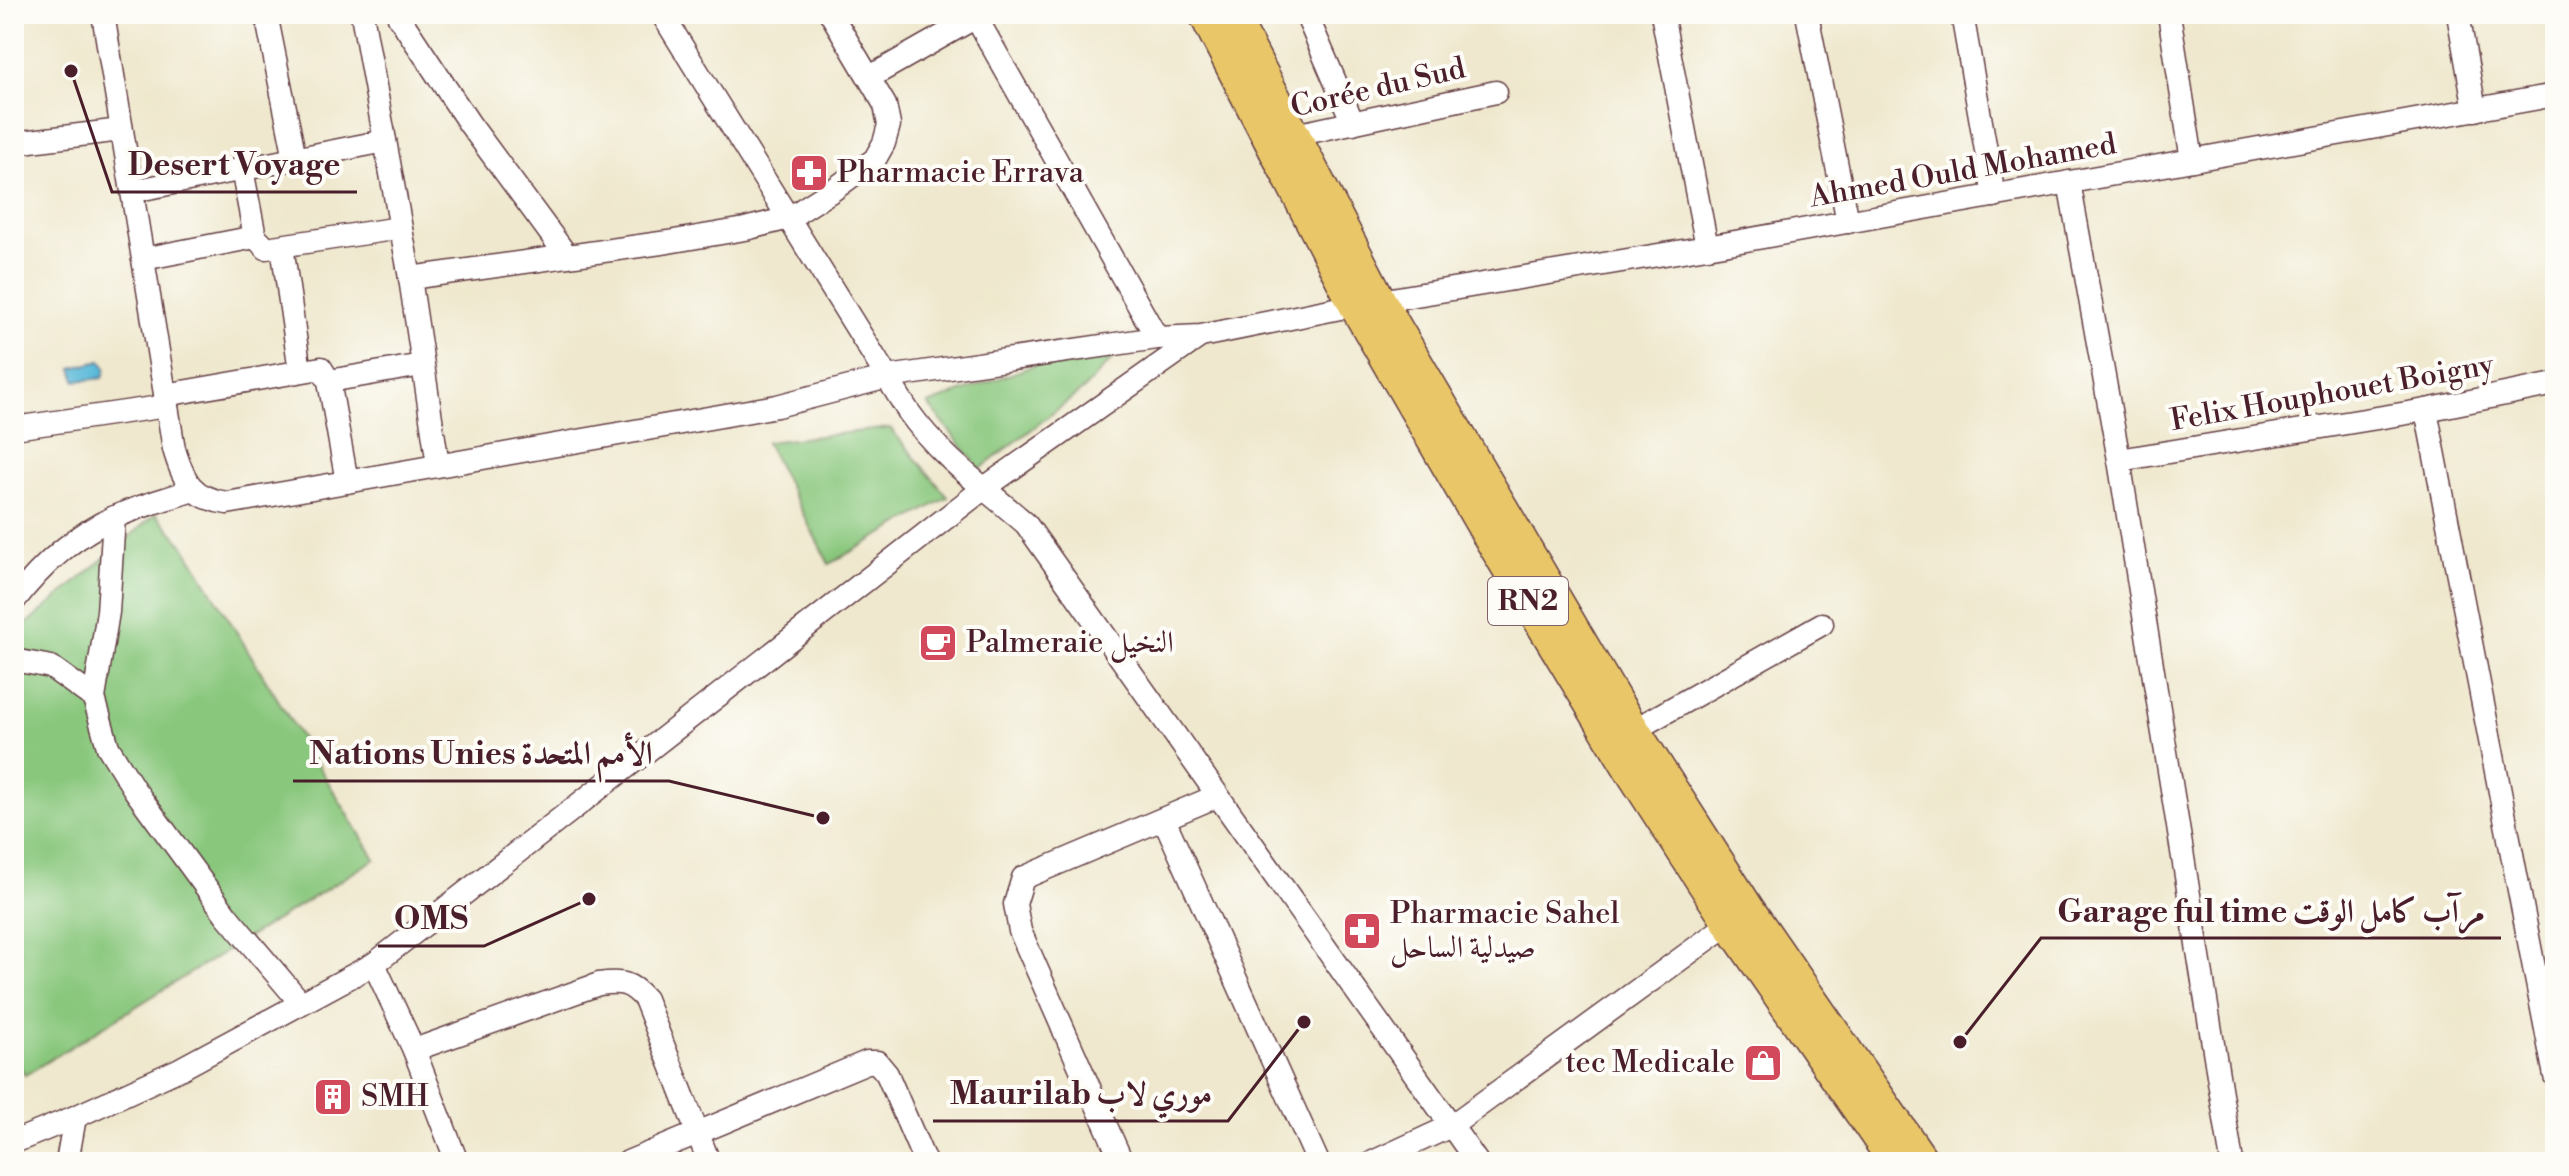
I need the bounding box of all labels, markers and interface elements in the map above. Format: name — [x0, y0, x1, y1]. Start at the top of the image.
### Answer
street label: Corée du Sud — [1287, 49, 1469, 127]
street label: Ahmed Ould Mohamed — [1806, 125, 2119, 217]
callout: Desert Voyage — [112, 136, 357, 192]
text: Desert Voyage — [128, 145, 340, 185]
pharmacy icon: Pharmacie Errava — [788, 152, 830, 194]
place label: Pharmacie Errava — [837, 154, 1085, 192]
street label: Felix Houphouet Boigny — [2167, 346, 2497, 440]
road number: RN2 — [1488, 577, 1568, 625]
cafe icon: Palmeraie النخيل — [917, 622, 959, 664]
place label: Palmeraie النخيل — [966, 624, 1174, 663]
callout: Nations Unies الأمم المتحدة — [293, 725, 669, 781]
text: Nations Unies الأمم المتحدة — [309, 732, 653, 783]
callout: Garage ful time مرآب كامل الوقت — [2041, 882, 2501, 938]
callout: OMS — [378, 890, 484, 946]
text: Garage ful time مرآب كامل الوقت — [2057, 892, 2485, 934]
place label: Pharmacie Sahel صيدلية الساحل — [1390, 895, 1619, 968]
text: OMS — [394, 899, 468, 939]
pharmacy icon: Pharmacie Sahel صيدلية الساحل — [1341, 910, 1383, 952]
shop icon: tec Medicale — [1742, 1042, 1784, 1084]
place label: tec Medicale — [1565, 1044, 1735, 1082]
callout: Maurilab موري لاب — [933, 1065, 1228, 1121]
text: Maurilab موري لاب — [950, 1074, 1212, 1119]
building icon: SMH — [312, 1076, 354, 1118]
place label: SMH — [361, 1078, 429, 1116]

